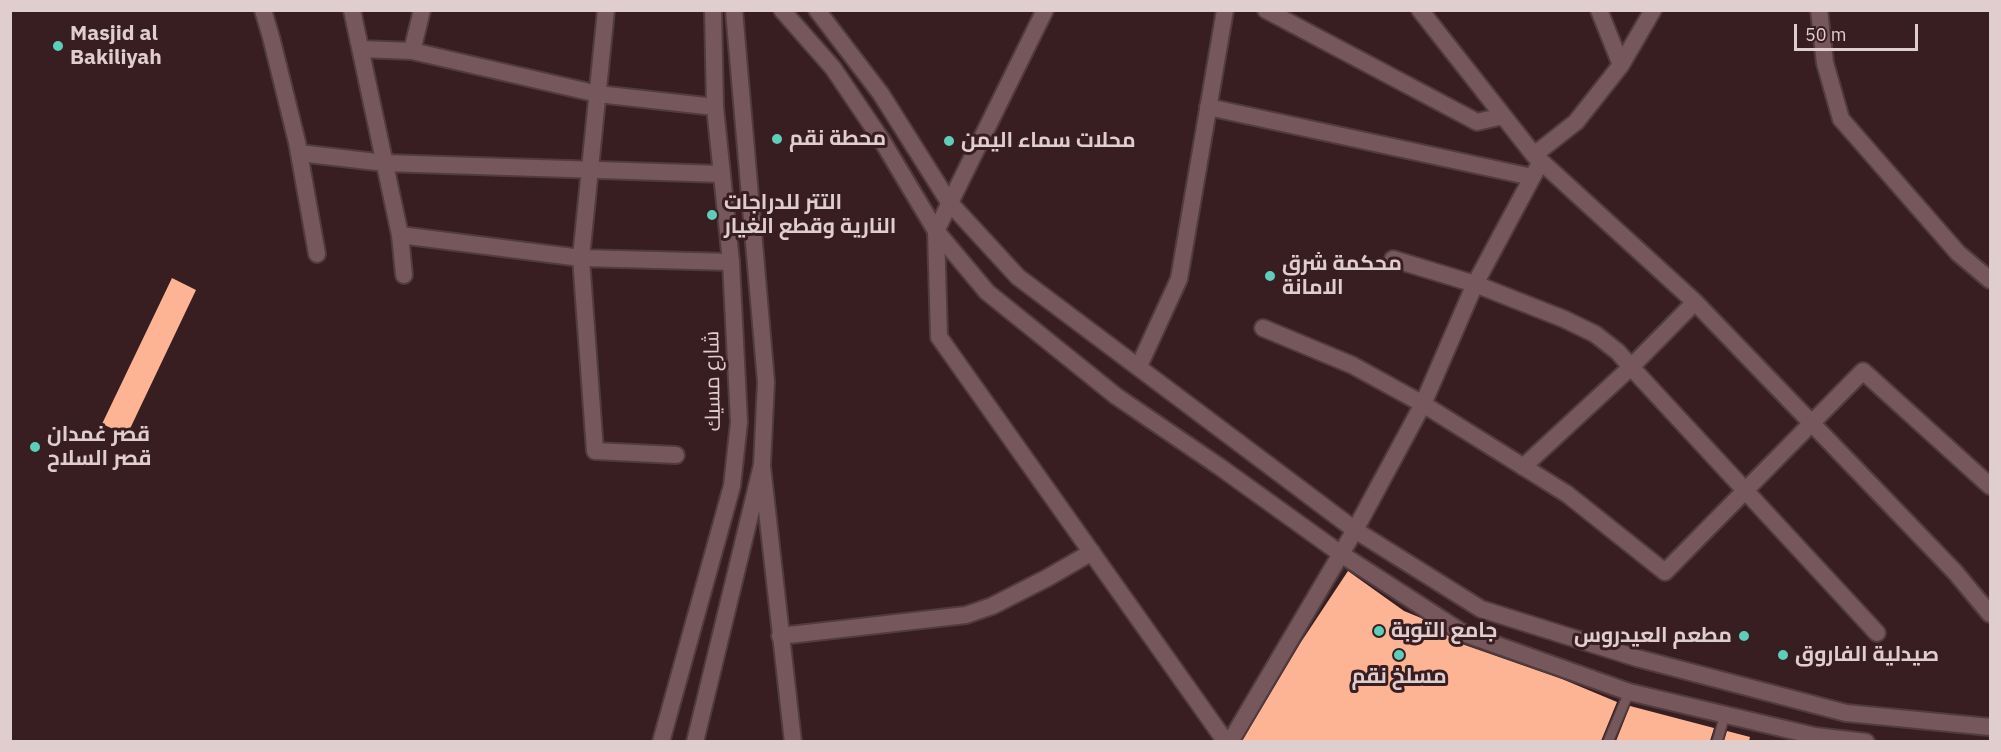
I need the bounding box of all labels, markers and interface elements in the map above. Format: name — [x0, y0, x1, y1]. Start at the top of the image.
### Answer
scale bar — [1797, 12, 1922, 50]
place label: Masjid al Bakiliyah — [70, 21, 162, 71]
text: 50 m — [1805, 23, 1847, 46]
marker: Masjid al Bakiliyah — [51, 39, 65, 53]
place label: محطة نقم — [789, 126, 886, 152]
place label: محلات سماء اليمن — [961, 128, 1136, 154]
marker: محطة نقم — [770, 132, 784, 146]
marker: محلات سماء اليمن — [942, 134, 956, 148]
place label: التتر للدراجات النارية وقطع الغيار — [724, 190, 896, 240]
marker: التتر للدراجات النارية وقطع الغيار — [705, 208, 719, 222]
place label: محكمة شرق الامانة — [1282, 251, 1402, 301]
marker: محكمة شرق الامانة — [1263, 269, 1277, 283]
street label: شارع مسيك — [700, 331, 726, 431]
place label: قصر غمدان قصر السلاح — [47, 422, 151, 472]
marker: قصر غمدان قصر السلاح — [28, 440, 42, 454]
place label: جامع التوبة — [1391, 618, 1497, 644]
place label: مطعم العيدروس — [1574, 623, 1732, 649]
marker: جامع التوبة — [1372, 624, 1386, 638]
marker: مطعم العيدروس — [1737, 629, 1751, 643]
place label: صيدلية الفاروق — [1795, 642, 1939, 668]
marker: مسلخ نقم — [1392, 648, 1406, 662]
marker: صيدلية الفاروق — [1776, 648, 1790, 662]
place label: مسلخ نقم — [1351, 664, 1447, 690]

